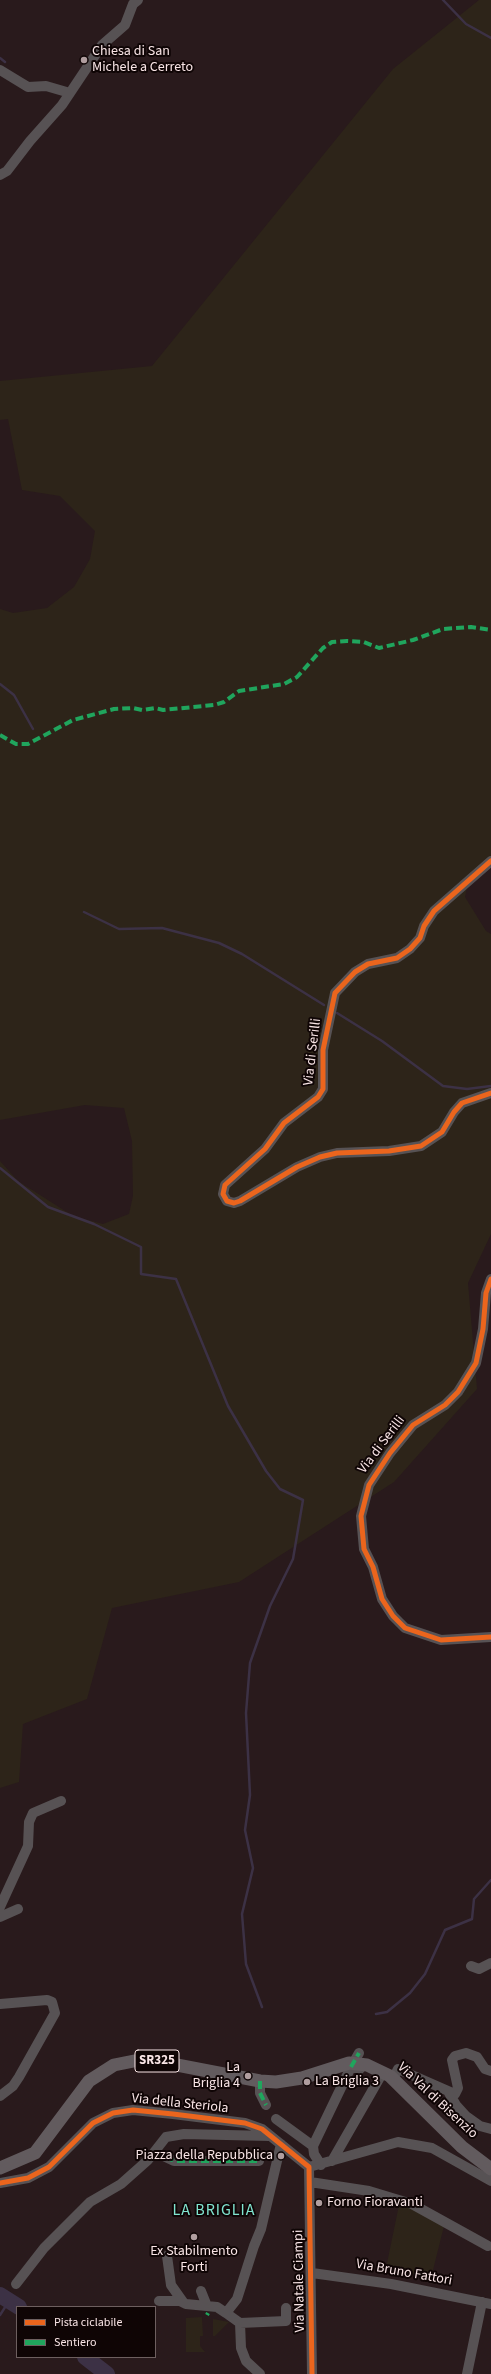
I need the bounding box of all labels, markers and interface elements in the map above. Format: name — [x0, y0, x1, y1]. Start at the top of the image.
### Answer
place label: Chiesa di San Michele a Cerreto — [92, 44, 193, 76]
marker: Chiesa di San Michele a Cerreto — [79, 55, 89, 65]
street label: Via di Serilli — [301, 1017, 325, 1087]
street label: Via di Serilli — [355, 1413, 409, 1477]
road number: SR325 — [135, 2050, 179, 2072]
street label: Via Val di Bisenzio — [393, 2059, 481, 2143]
place label: La Briglia 4 — [193, 2060, 240, 2092]
marker: La Briglia 4 — [243, 2071, 253, 2081]
place label: La Briglia 3 — [315, 2074, 379, 2090]
marker: La Briglia 3 — [302, 2077, 312, 2087]
street label: Via della Steriola — [131, 2091, 229, 2117]
place label: Piazza della Repubblica — [135, 2148, 273, 2164]
marker: Piazza della Repubblica — [276, 2151, 286, 2161]
place label: Forno Fioravanti — [327, 2195, 423, 2211]
marker: Forno Fioravanti — [314, 2198, 324, 2208]
district label: LA BRIGLIA — [173, 2201, 255, 2221]
street label: Via Natale Ciampi — [291, 2230, 309, 2332]
marker: Ex Stabilmento Forti — [189, 2232, 199, 2242]
place label: Ex Stabilmento Forti — [150, 2244, 238, 2276]
street label: Via Bruno Fattori — [355, 2256, 453, 2290]
legend — [16, 2306, 156, 2358]
text: Pista ciclabile — [54, 2314, 122, 2331]
text: Sentiero — [54, 2334, 96, 2351]

